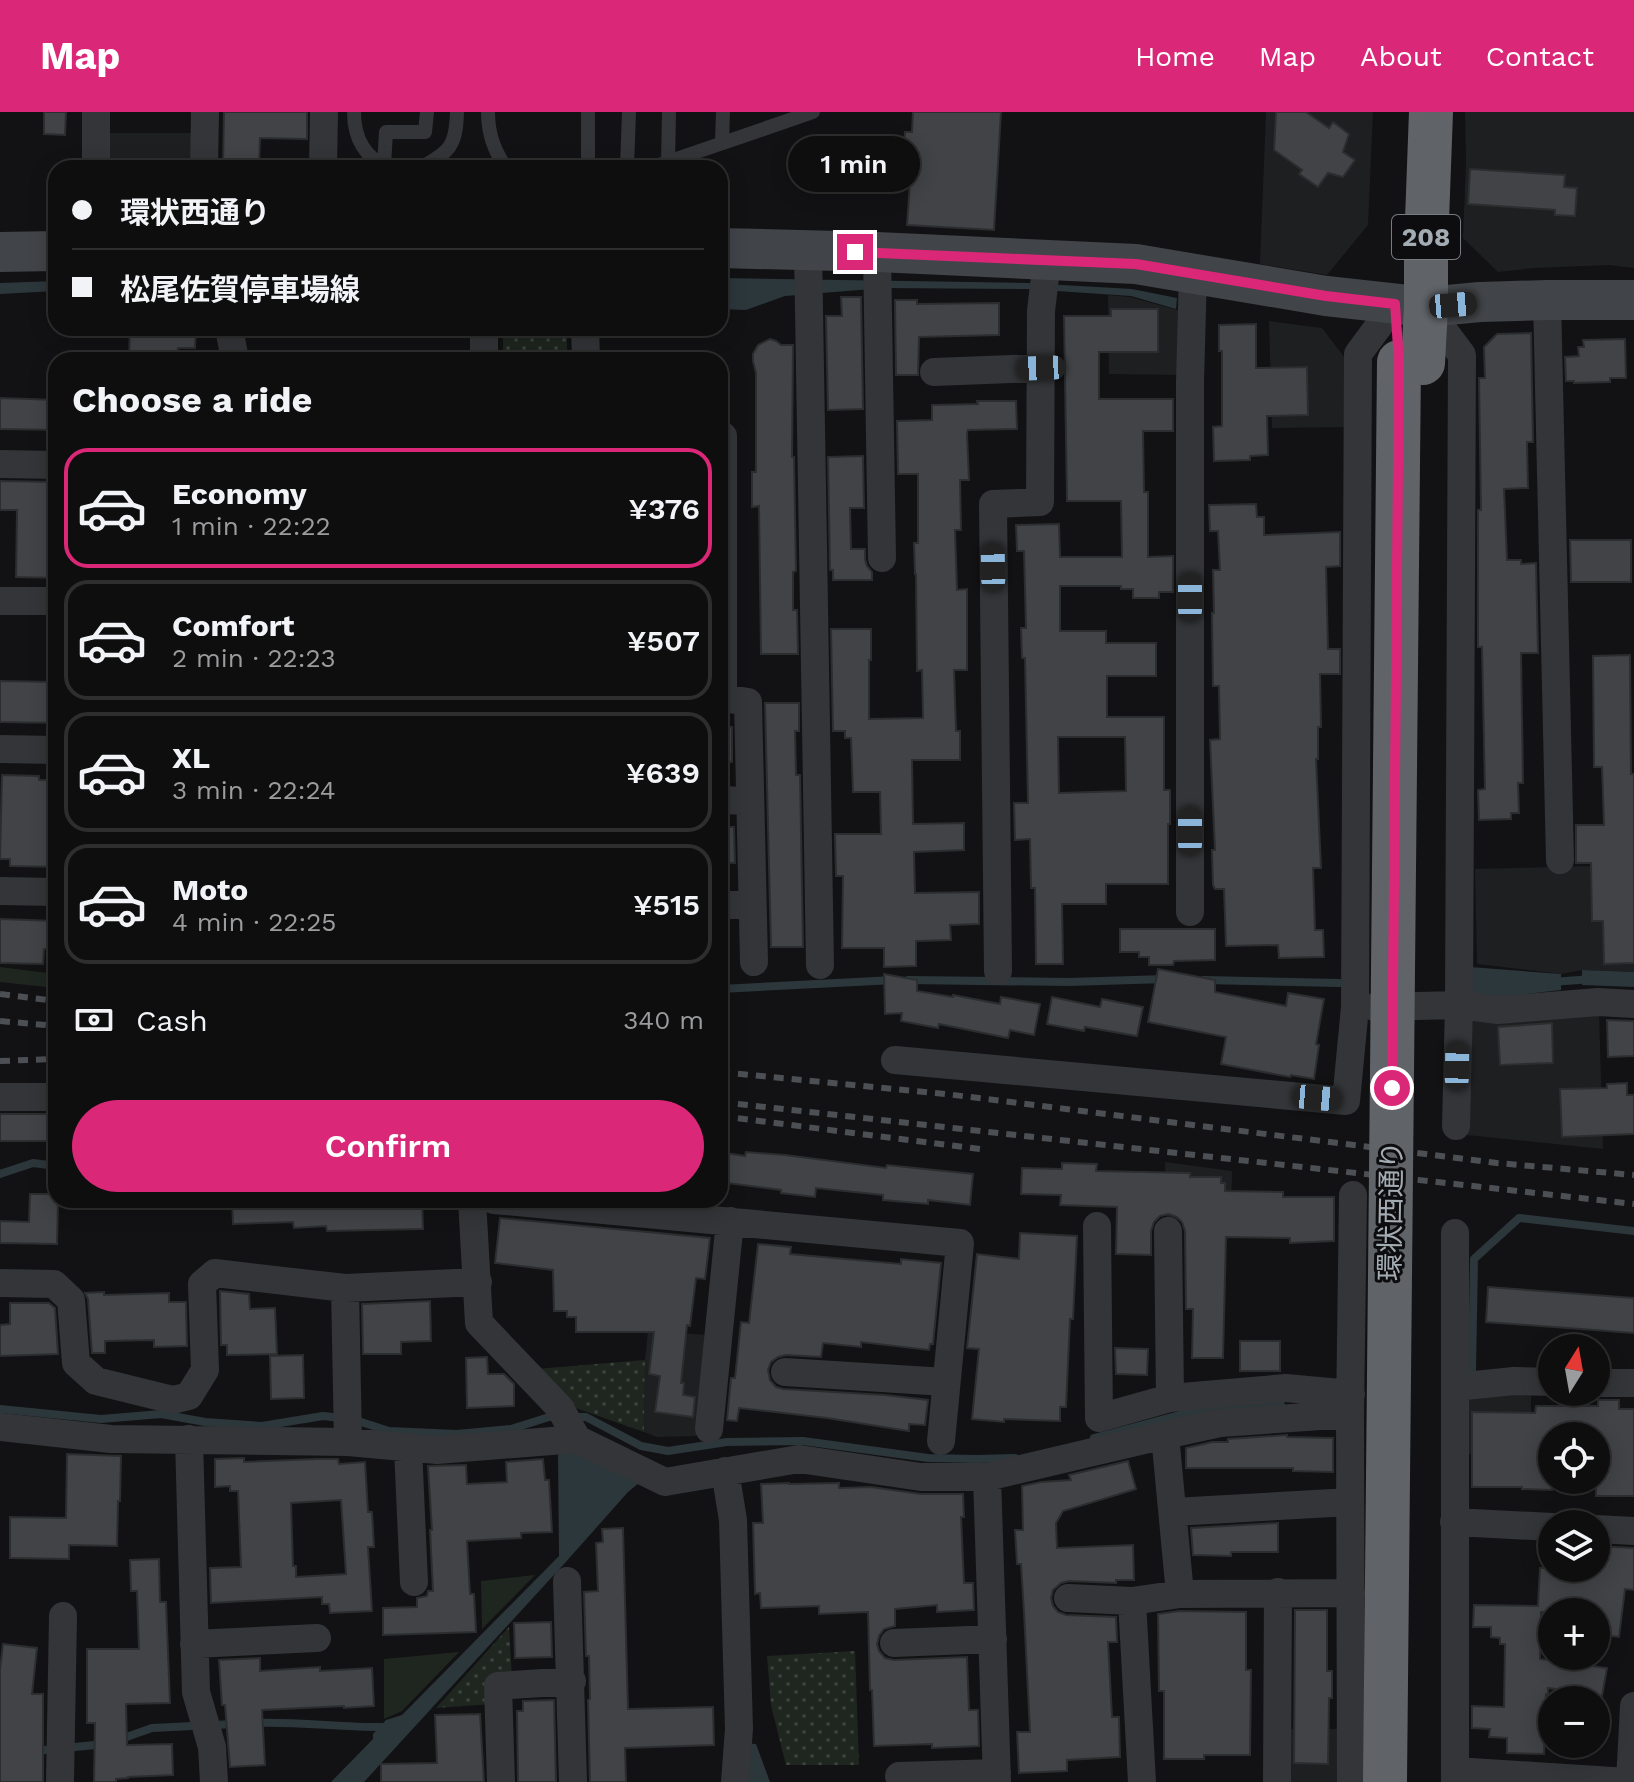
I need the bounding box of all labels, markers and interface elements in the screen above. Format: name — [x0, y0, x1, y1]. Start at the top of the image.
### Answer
text: Map — [40, 34, 120, 78]
text: Home — [1135, 40, 1215, 73]
text: Map — [1259, 40, 1316, 73]
text: About — [1360, 40, 1442, 73]
text: Contact — [1486, 40, 1594, 73]
callout: 1 min — [789, 136, 921, 192]
text: 1 min — [821, 149, 887, 179]
text: 環状西通り — [120, 195, 270, 230]
road number: 208 — [1392, 215, 1460, 259]
route end — [837, 234, 873, 270]
text: 松尾佐賀停車場線 — [120, 272, 360, 307]
car — [1428, 291, 1478, 319]
car — [1017, 355, 1065, 381]
text: Choose a ride — [72, 379, 312, 421]
icon: car — [76, 472, 148, 544]
text: Economy — [172, 476, 307, 511]
text: ¥376 — [628, 491, 700, 526]
text: 1 min · 22:22 — [172, 511, 331, 541]
car — [981, 543, 1005, 591]
car — [1178, 573, 1202, 621]
icon: car — [76, 604, 148, 676]
text: Comfort — [172, 608, 294, 643]
text: ¥507 — [627, 623, 700, 658]
text: 2 min · 22:23 — [172, 643, 336, 673]
icon: car — [76, 736, 148, 808]
text: XL — [172, 740, 210, 775]
text: ¥639 — [626, 755, 700, 790]
text: 3 min · 22:24 — [172, 775, 336, 805]
car — [1178, 807, 1202, 855]
icon: car — [76, 868, 148, 940]
text: Moto — [172, 872, 248, 907]
text: ¥515 — [633, 887, 700, 922]
text: 4 min · 22:25 — [172, 907, 336, 937]
icon: cash — [72, 998, 116, 1042]
text: Cash — [136, 1003, 208, 1038]
text: 340 m — [623, 1005, 704, 1035]
car — [1445, 1042, 1469, 1090]
route start — [1374, 1070, 1410, 1106]
car — [1292, 1084, 1342, 1112]
button: Confirm — [72, 1100, 704, 1192]
street label: 環状西通り — [1373, 1141, 1409, 1281]
north arrow — [1538, 1334, 1610, 1406]
map controls — [1538, 1334, 1610, 1758]
button: locate — [1538, 1422, 1610, 1494]
button: layers — [1538, 1510, 1610, 1582]
button: + — [1538, 1598, 1610, 1670]
button: − — [1538, 1686, 1610, 1758]

